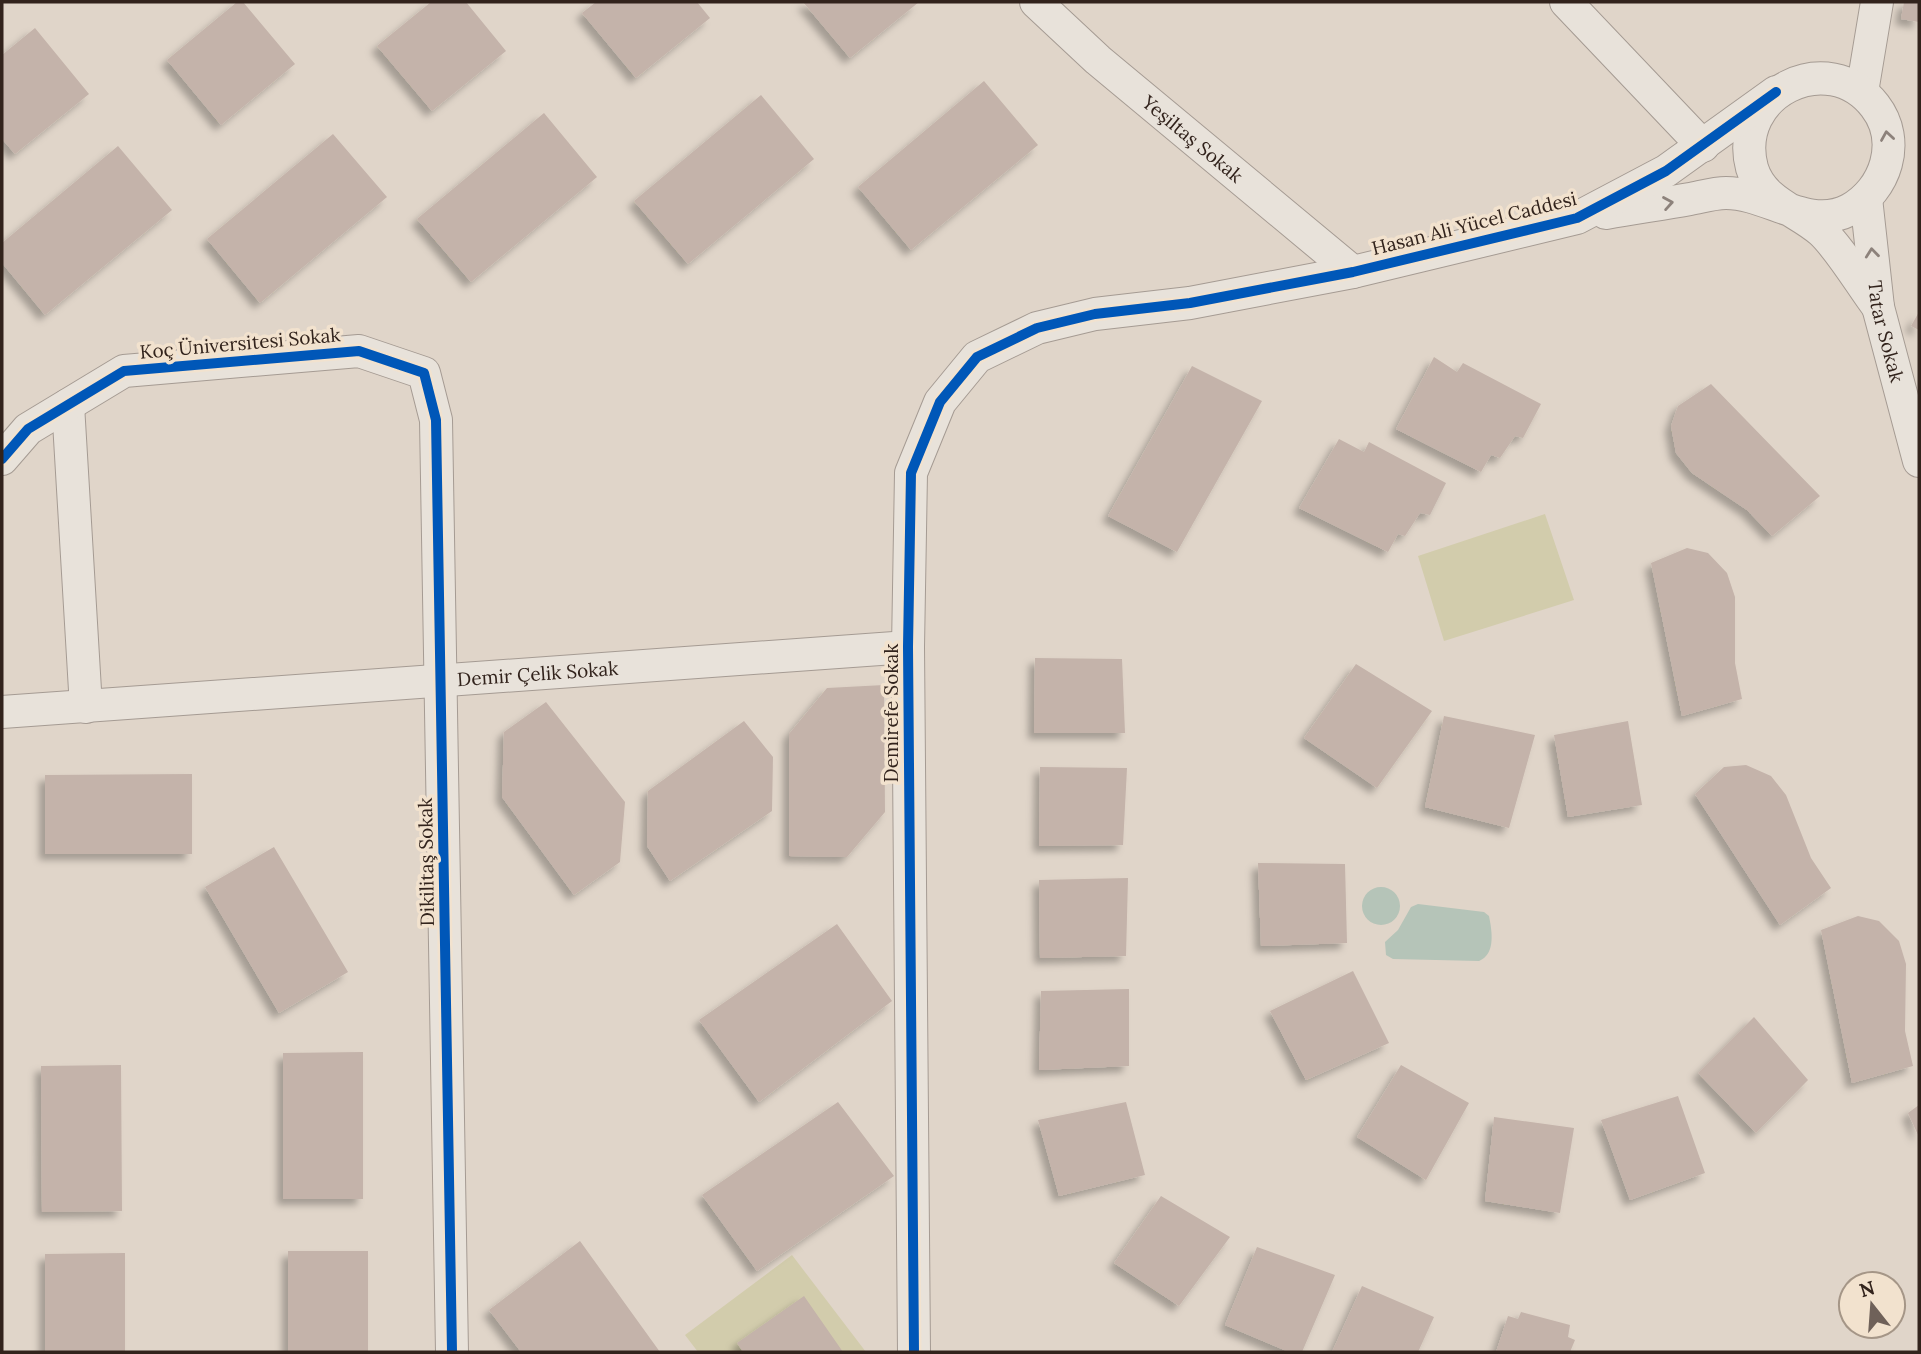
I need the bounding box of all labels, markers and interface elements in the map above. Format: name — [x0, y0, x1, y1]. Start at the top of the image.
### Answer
street label: Yeşiltaş Sokak — [1137, 89, 1249, 188]
one-way arrow — [1880, 130, 1895, 142]
street label: Hasan Ali Yücel Caddesi — [1369, 186, 1579, 260]
one-way arrow — [1662, 196, 1674, 211]
one-way arrow — [1865, 247, 1880, 258]
street label: Tatar Sokak — [1863, 279, 1910, 386]
street label: Koç Üniversitesi Sokak — [139, 322, 342, 364]
street label: Demirefe Sokak — [879, 643, 903, 782]
street label: Demir Çelik Sokak — [456, 656, 620, 691]
street label: Dikilitaş Sokak — [413, 797, 439, 927]
north arrow — [1837, 1270, 1907, 1340]
text: N — [1856, 1275, 1878, 1302]

